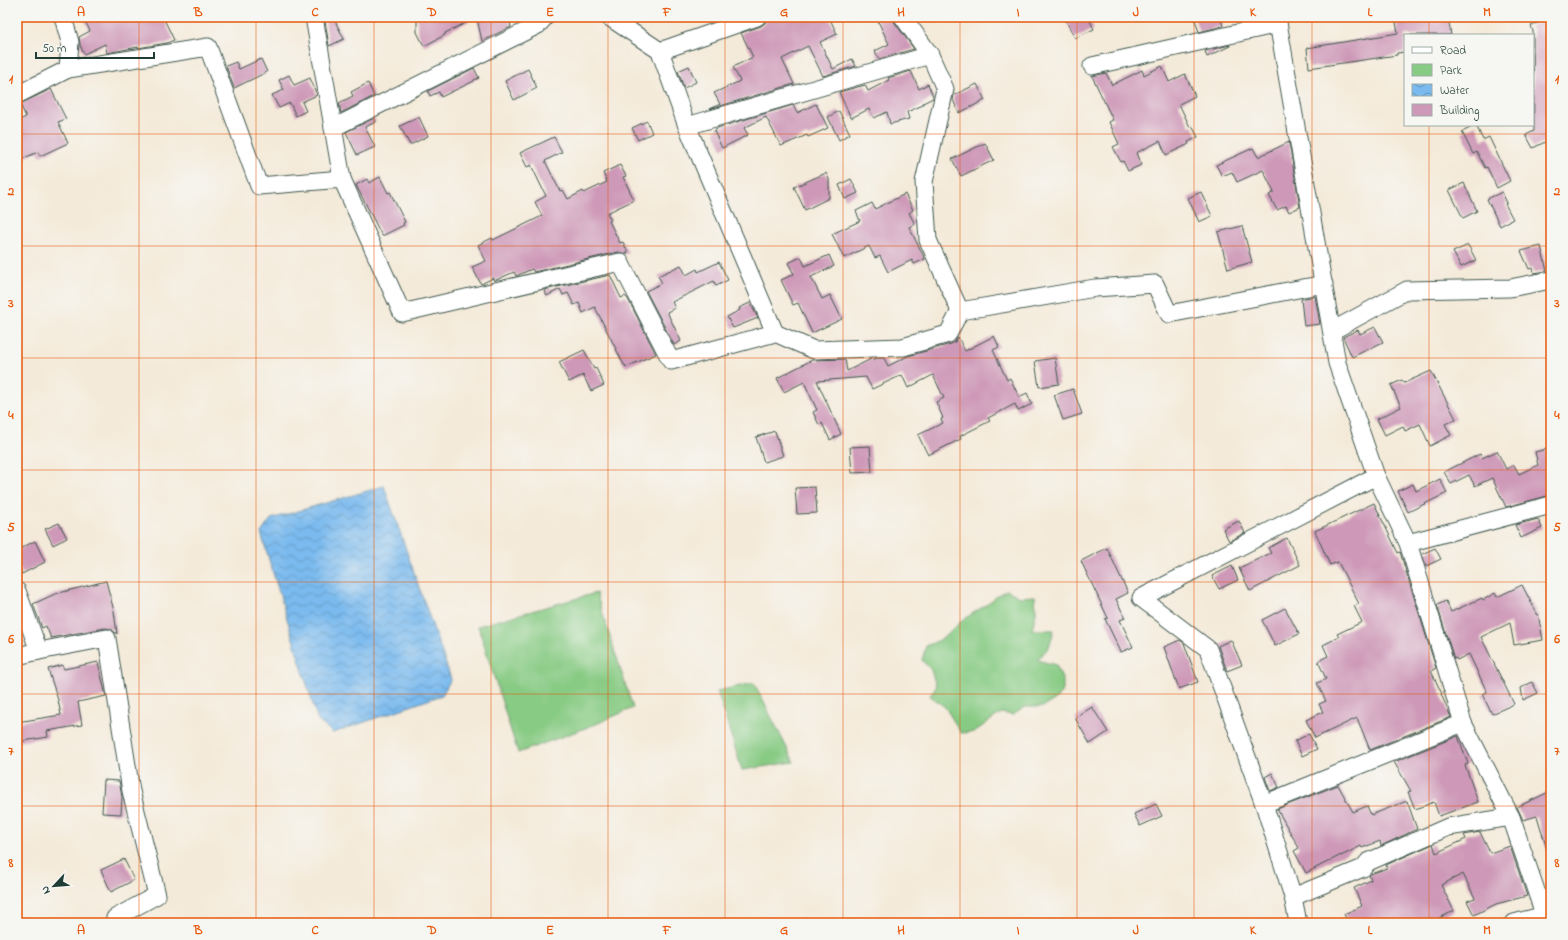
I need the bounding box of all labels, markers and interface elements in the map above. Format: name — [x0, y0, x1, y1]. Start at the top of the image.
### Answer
text: A — [77, 3, 85, 22]
text: B — [193, 3, 203, 22]
text: C — [311, 3, 319, 22]
text: D — [426, 3, 437, 22]
text: E — [546, 3, 554, 22]
text: F — [662, 3, 672, 22]
text: G — [780, 3, 788, 22]
text: H — [897, 3, 905, 22]
text: I — [1016, 3, 1020, 22]
text: J — [1133, 3, 1139, 22]
text: K — [1250, 3, 1257, 22]
text: L — [1368, 3, 1374, 22]
text: M — [1483, 3, 1491, 22]
scale bar — [36, 34, 154, 60]
legend — [1404, 34, 1534, 126]
text: 50 m — [42, 40, 66, 58]
text: Road — [1440, 42, 1466, 60]
text: Park — [1440, 62, 1462, 80]
text: 1 — [9, 70, 14, 89]
text: 1 — [1555, 70, 1560, 89]
text: Water — [1440, 82, 1469, 100]
text: Building — [1439, 102, 1479, 121]
text: 2 — [7, 182, 15, 201]
text: 2 — [1553, 182, 1561, 201]
text: 3 — [7, 294, 14, 313]
text: 3 — [1553, 294, 1560, 313]
text: 4 — [7, 406, 14, 425]
text: 4 — [1553, 406, 1560, 425]
text: 5 — [7, 518, 15, 537]
text: 5 — [1553, 518, 1561, 537]
text: 6 — [7, 630, 14, 649]
text: 6 — [1553, 630, 1560, 649]
text: 7 — [8, 742, 14, 761]
text: 7 — [1554, 742, 1560, 761]
text: 8 — [8, 854, 14, 873]
text: 8 — [1554, 854, 1560, 873]
north arrow — [34, 866, 74, 906]
text: N — [37, 883, 55, 897]
text: A — [77, 921, 85, 940]
text: B — [193, 921, 203, 940]
text: C — [311, 921, 319, 940]
text: D — [426, 921, 437, 940]
text: E — [546, 921, 554, 940]
text: F — [662, 921, 672, 940]
text: G — [780, 921, 788, 940]
text: H — [897, 921, 905, 940]
text: I — [1016, 921, 1020, 940]
text: J — [1133, 921, 1139, 940]
text: K — [1250, 921, 1257, 940]
text: L — [1368, 921, 1374, 940]
text: M — [1483, 921, 1491, 940]

